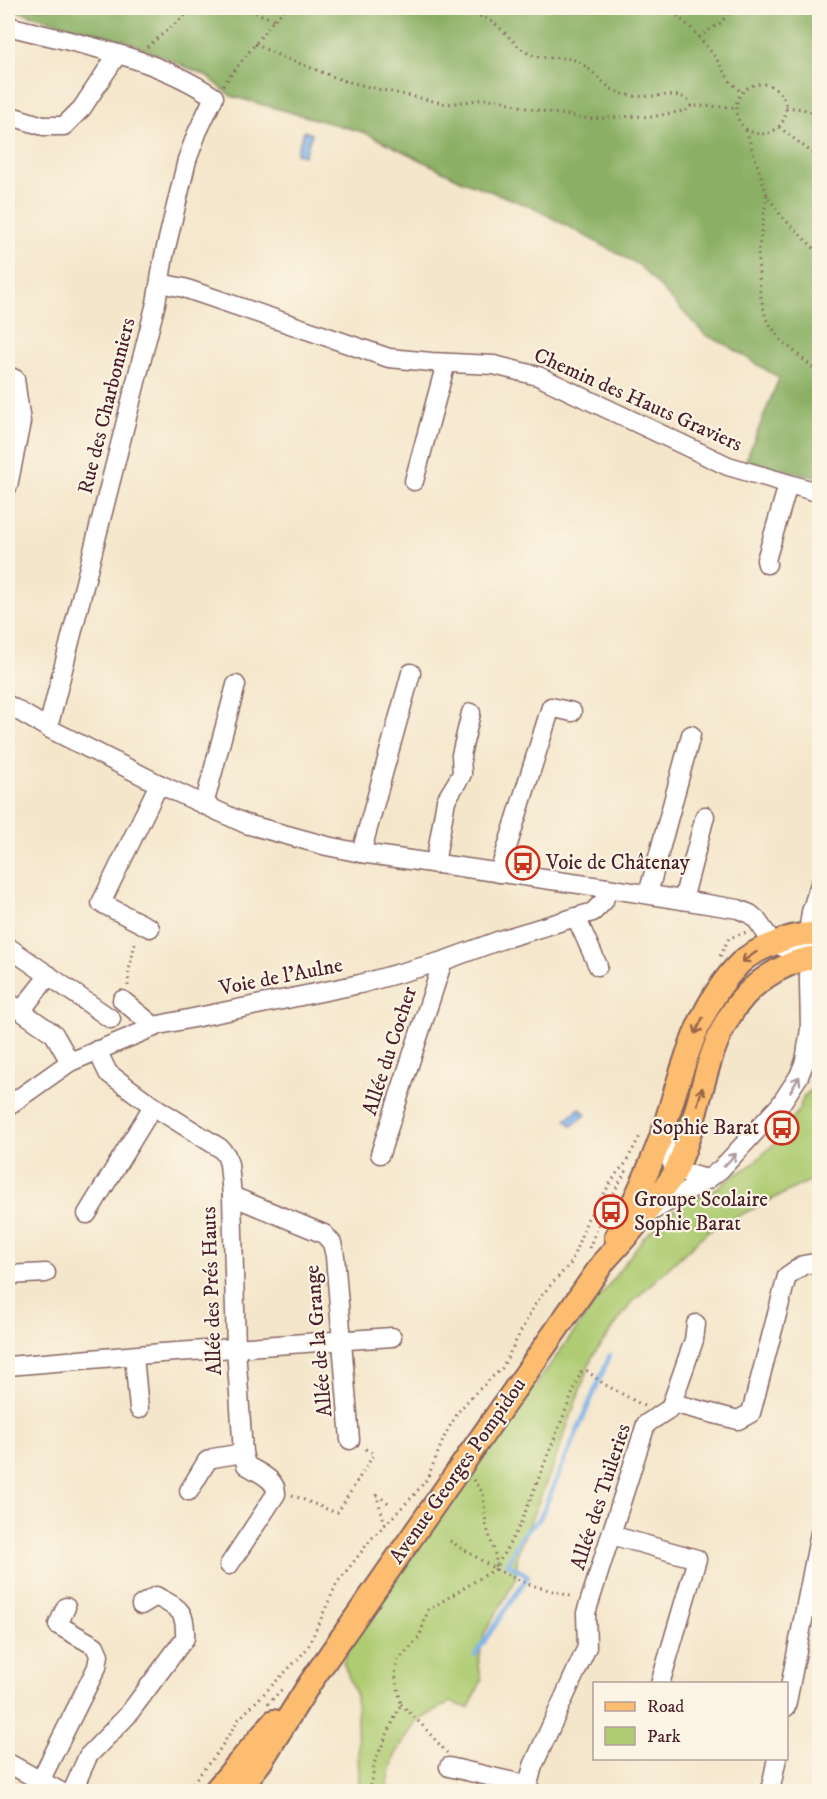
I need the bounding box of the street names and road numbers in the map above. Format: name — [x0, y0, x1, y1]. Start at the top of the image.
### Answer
street label: Rue des Charbonniers — [73, 315, 141, 497]
street label: Chemin des Hauts Graviers — [530, 342, 746, 458]
street label: Voie de l'Aulne — [216, 952, 345, 1002]
street label: Allée du Cocher — [357, 983, 423, 1119]
street label: Allée des Prés Hauts — [196, 1206, 228, 1376]
street label: Allée de la Grange — [299, 1264, 339, 1418]
street label: Avenue Georges Pompidou — [384, 1373, 532, 1569]
street label: Allée des Tuileries — [565, 1421, 637, 1573]

